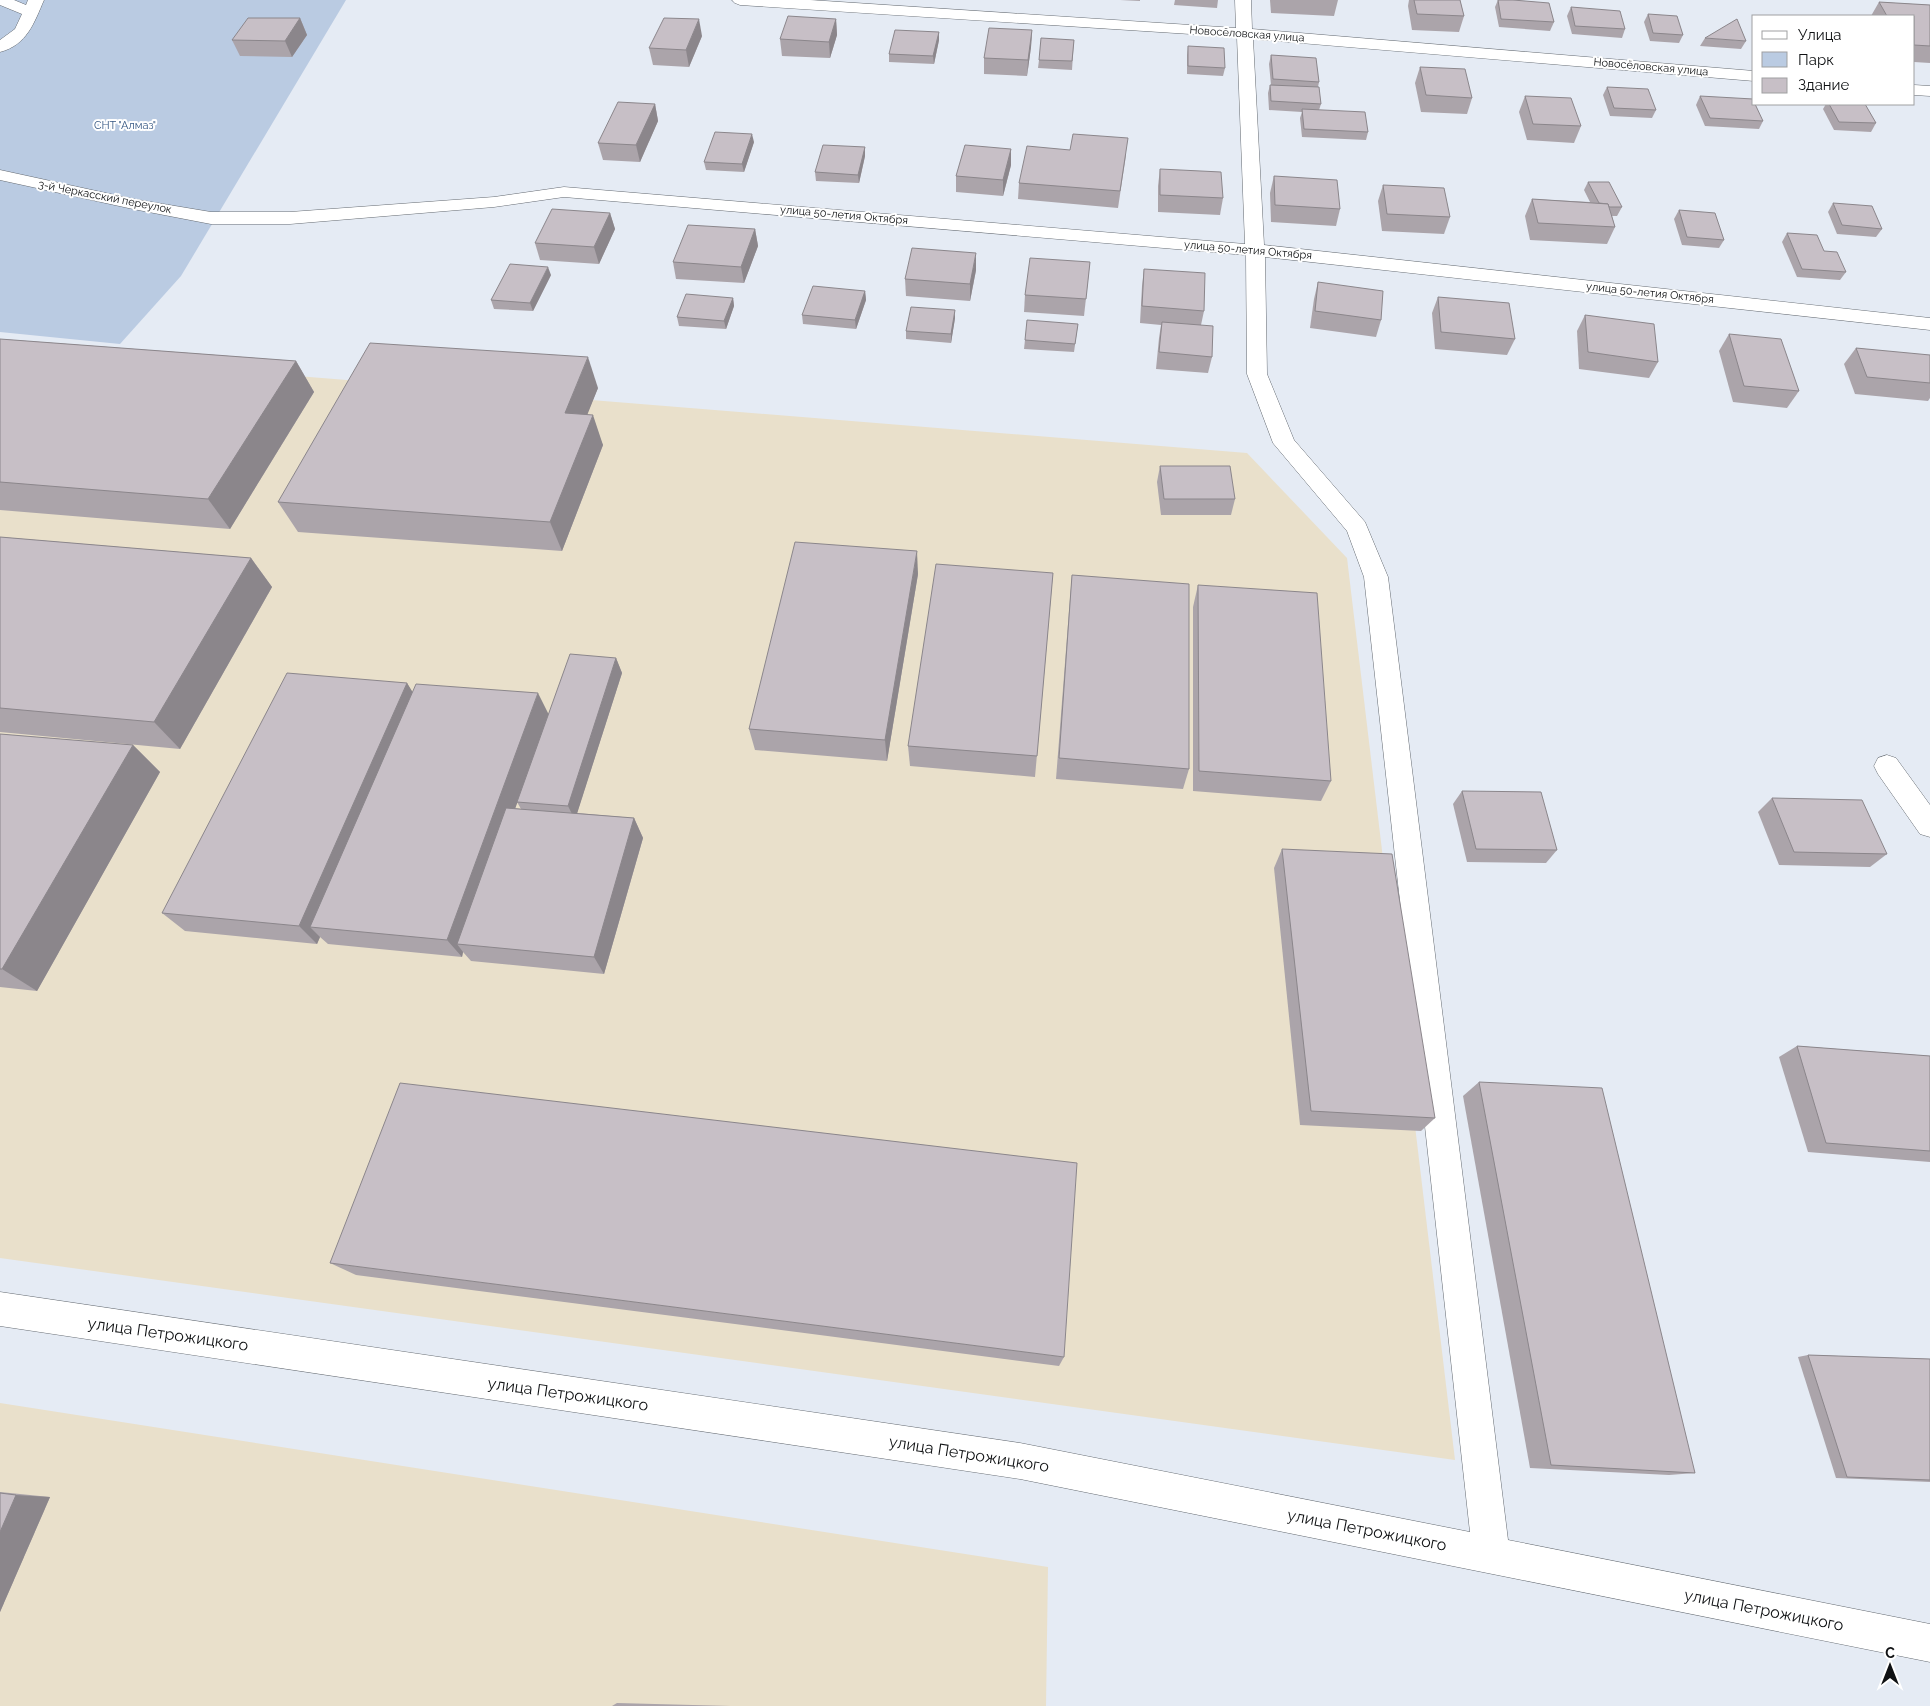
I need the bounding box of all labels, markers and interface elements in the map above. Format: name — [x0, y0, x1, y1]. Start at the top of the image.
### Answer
legend — [1752, 15, 1915, 105]
street label: Новосёловская улица — [1189, 23, 1305, 45]
text: Улица — [1798, 26, 1842, 44]
text: Парк — [1798, 51, 1834, 69]
street label: Новосёловская улица — [1593, 56, 1709, 78]
text: Здание — [1798, 76, 1850, 94]
park label: СНТ "Алмаз" — [94, 119, 156, 132]
street label: 3-й Черкасский переулок — [37, 178, 173, 216]
street label: улица 50-летия Октября — [780, 203, 908, 227]
street label: улица 50-летия Октября — [1184, 238, 1312, 262]
street label: улица 50-летия Октября — [1586, 280, 1714, 306]
street label: улица Петрожицкого — [86, 1313, 250, 1355]
street label: улица Петрожицкого — [486, 1373, 650, 1415]
street label: улица Петрожицкого — [888, 1432, 1050, 1476]
street label: улица Петрожицкого — [1286, 1505, 1448, 1555]
street label: улица Петрожицкого — [1683, 1585, 1845, 1635]
north arrow — [1865, 1641, 1915, 1691]
text: С — [1885, 1645, 1895, 1661]

